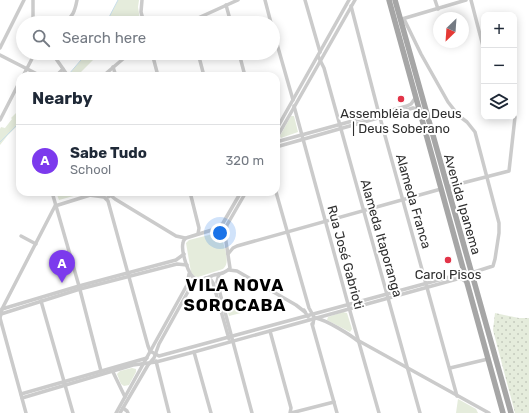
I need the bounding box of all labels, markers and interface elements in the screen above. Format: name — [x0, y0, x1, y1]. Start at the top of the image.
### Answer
north arrow — [433, 12, 469, 48]
map controls — [481, 12, 517, 120]
button: + — [481, 12, 517, 48]
search box — [16, 16, 280, 60]
icon: search — [30, 27, 52, 49]
text: Search here — [62, 29, 146, 47]
button: − — [481, 48, 517, 84]
button: layers — [481, 84, 517, 120]
text: Nearby — [32, 88, 93, 108]
marker: Assembléia de Deus | Deus Soberano — [396, 94, 406, 104]
place label: Assembléia de Deus | Deus Soberano — [340, 106, 462, 136]
text: Sabe Tudo — [70, 144, 147, 162]
street label: Alameda Franca — [393, 152, 434, 250]
street label: Avenida Ipanema — [441, 152, 484, 256]
text: A — [40, 153, 50, 168]
text: 320 m — [226, 153, 264, 168]
text: School — [70, 162, 111, 177]
street label: Alameda Itaporanga — [357, 178, 406, 299]
street label: Rua José Gabrioti — [324, 204, 367, 311]
your location — [210, 223, 230, 243]
pin: A — [49, 250, 75, 283]
marker: Carol Pisos — [443, 255, 453, 265]
place label: Carol Pisos — [415, 267, 482, 282]
district label: VILA NOVA SOROCABA — [183, 275, 287, 315]

